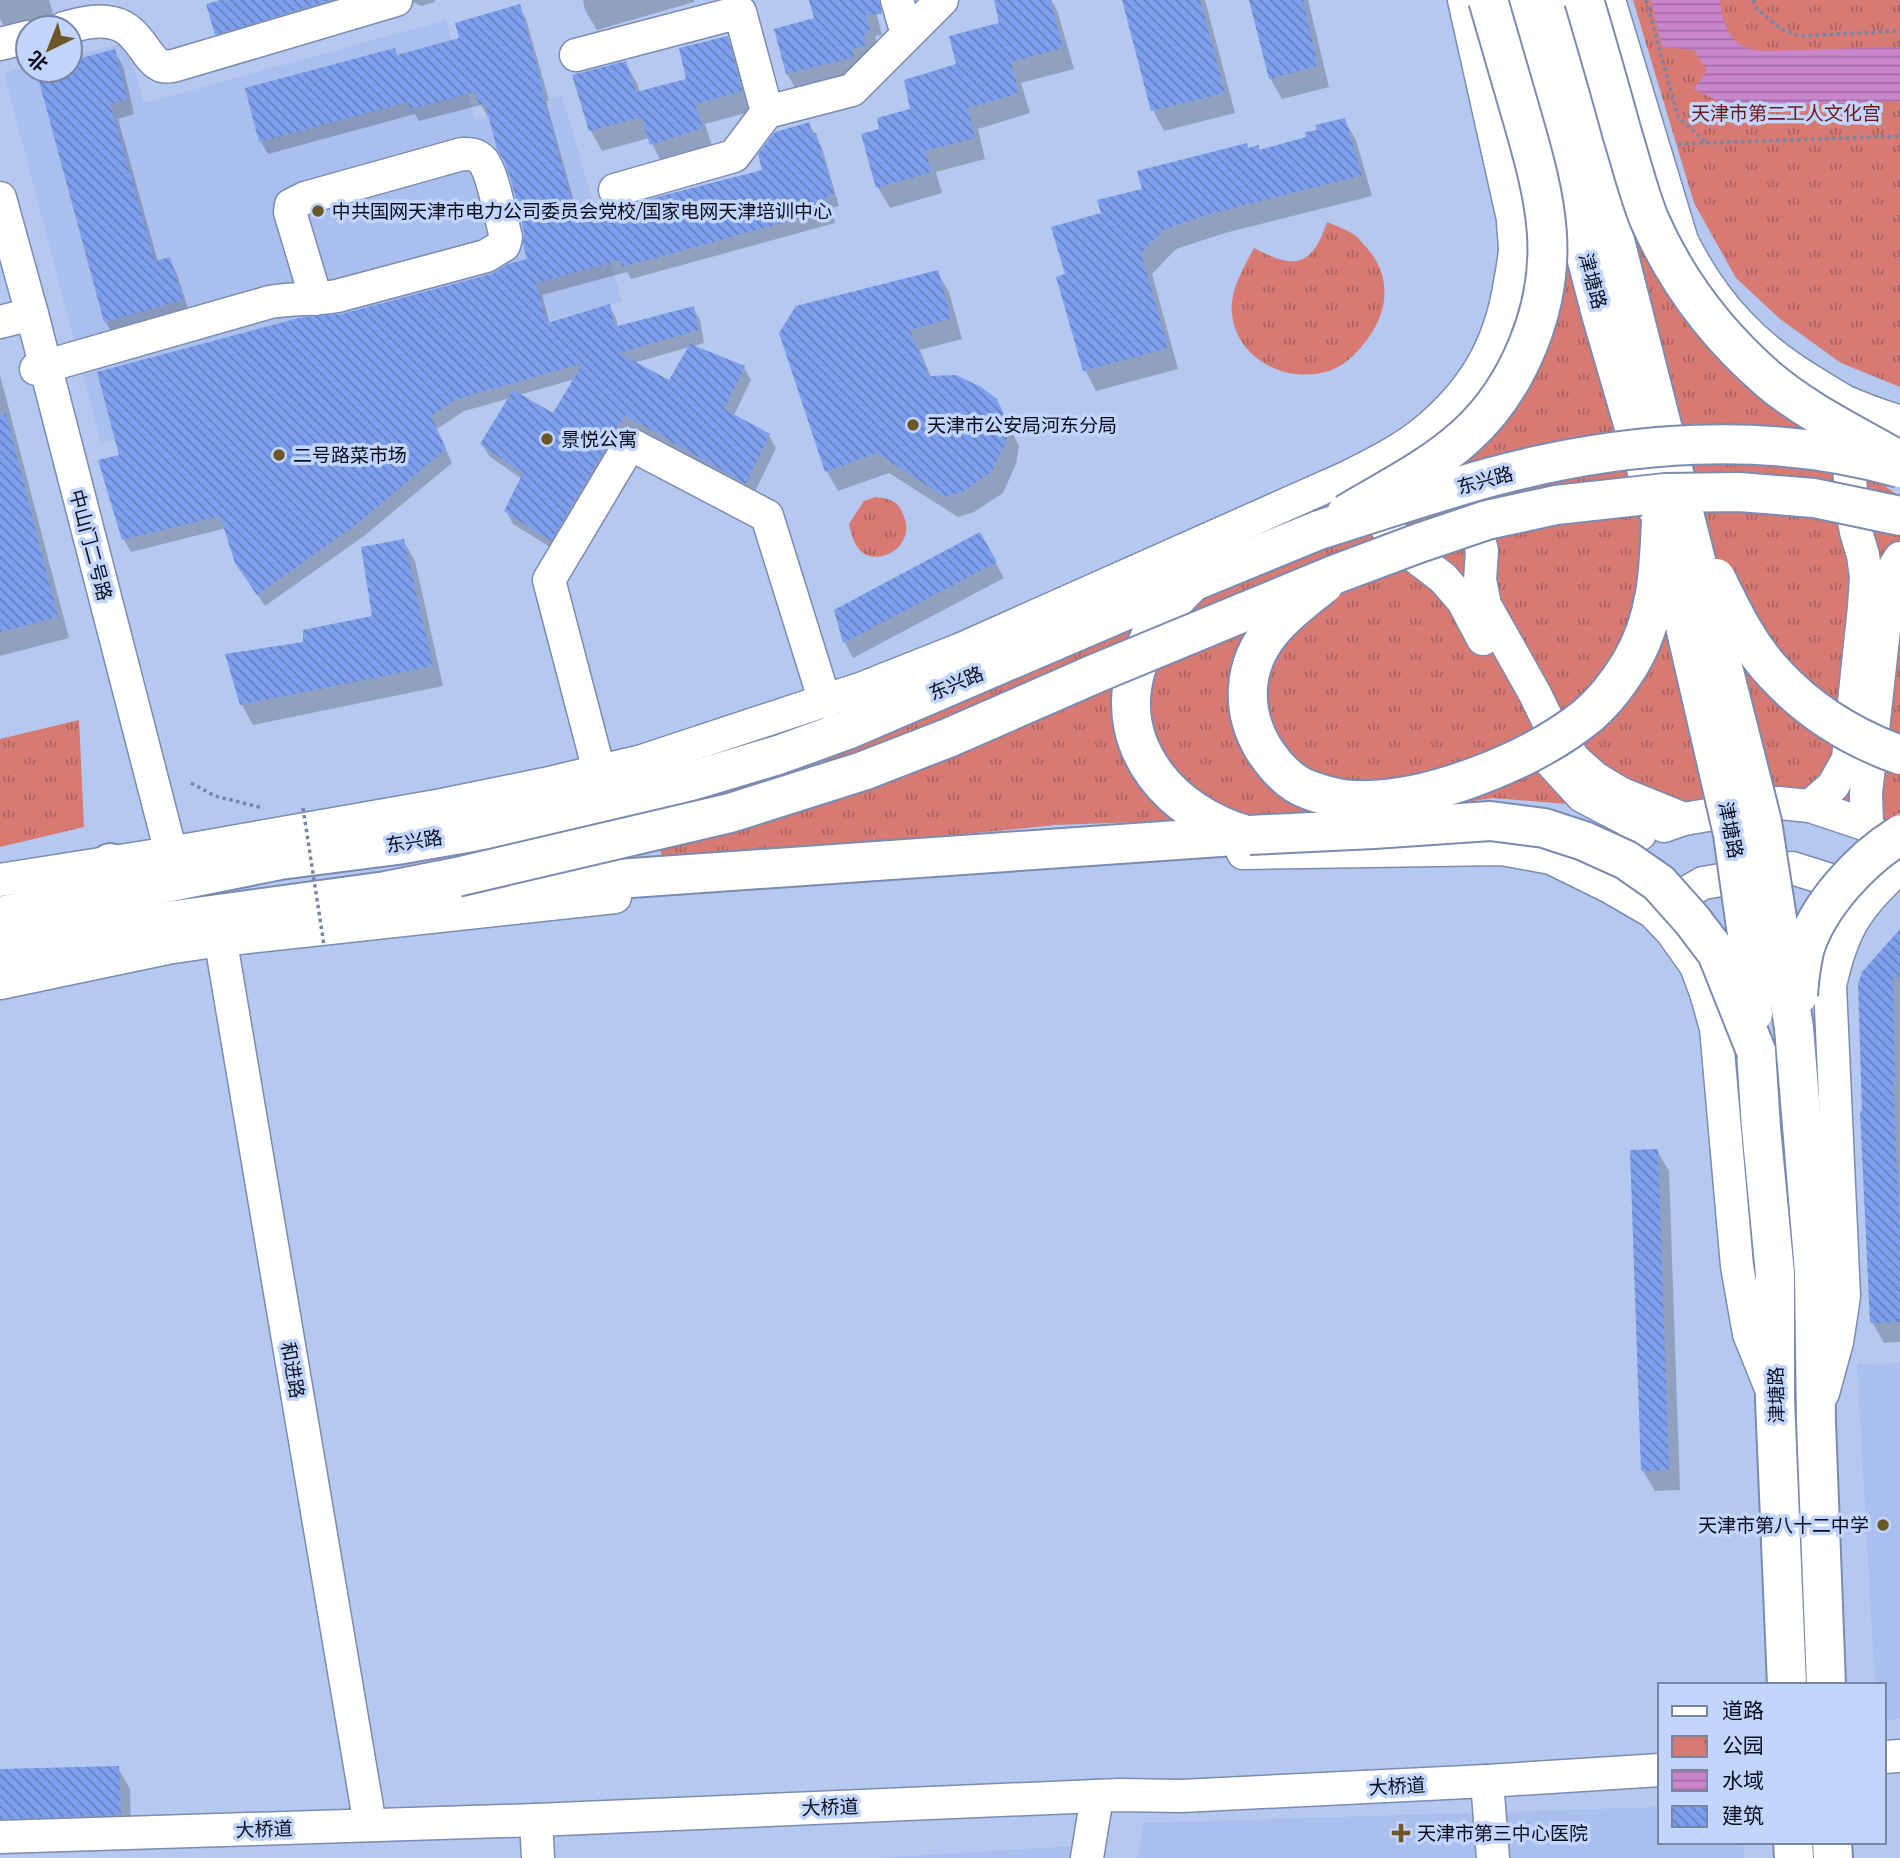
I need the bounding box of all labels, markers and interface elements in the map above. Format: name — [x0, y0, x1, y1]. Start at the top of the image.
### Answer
north arrow — [14, 14, 84, 84]
text: 北 — [23, 46, 53, 76]
park label: 天津市第二工人文化宫 — [1691, 102, 1881, 125]
place label: 中共国网天津市电力公司委员会党校/国家电网天津培训中心 — [332, 200, 832, 223]
marker: 中共国网天津市电力公司委员会党校/国家电网天津培训中心 — [310, 203, 326, 219]
street label: 津塘路 — [1574, 251, 1611, 312]
place label: 天津市公安局河东分局 — [927, 414, 1117, 437]
marker: 天津市公安局河东分局 — [905, 417, 921, 433]
place label: 景悦公寓 — [561, 428, 637, 451]
marker: 景悦公寓 — [539, 431, 555, 447]
place label: 二号路菜市场 — [293, 444, 407, 467]
marker: 二号路菜市场 — [271, 447, 287, 463]
street label: 东兴路 — [1455, 462, 1516, 499]
street label: 中山门二号路 — [65, 487, 116, 603]
street label: 东兴路 — [925, 662, 987, 705]
street label: 津塘路 — [1714, 800, 1747, 860]
street label: 东兴路 — [384, 826, 444, 857]
street label: 和进路 — [276, 1340, 309, 1400]
street label: 津塘路 — [1765, 1366, 1788, 1424]
place label: 天津市第八十二中学 — [1698, 1514, 1869, 1537]
marker: 天津市第八十二中学 — [1875, 1517, 1891, 1533]
legend — [1658, 1683, 1886, 1844]
text: 道路 — [1722, 1698, 1764, 1723]
text: 公园 — [1722, 1733, 1764, 1758]
text: 水域 — [1722, 1768, 1764, 1793]
street label: 大桥道 — [1368, 1774, 1426, 1799]
street label: 大桥道 — [801, 1795, 859, 1820]
text: 建筑 — [1722, 1803, 1764, 1828]
street label: 大桥道 — [235, 1817, 293, 1842]
place label: 天津市第三中心医院 — [1417, 1822, 1588, 1845]
marker: 天津市第三中心医院 — [1391, 1823, 1411, 1843]

